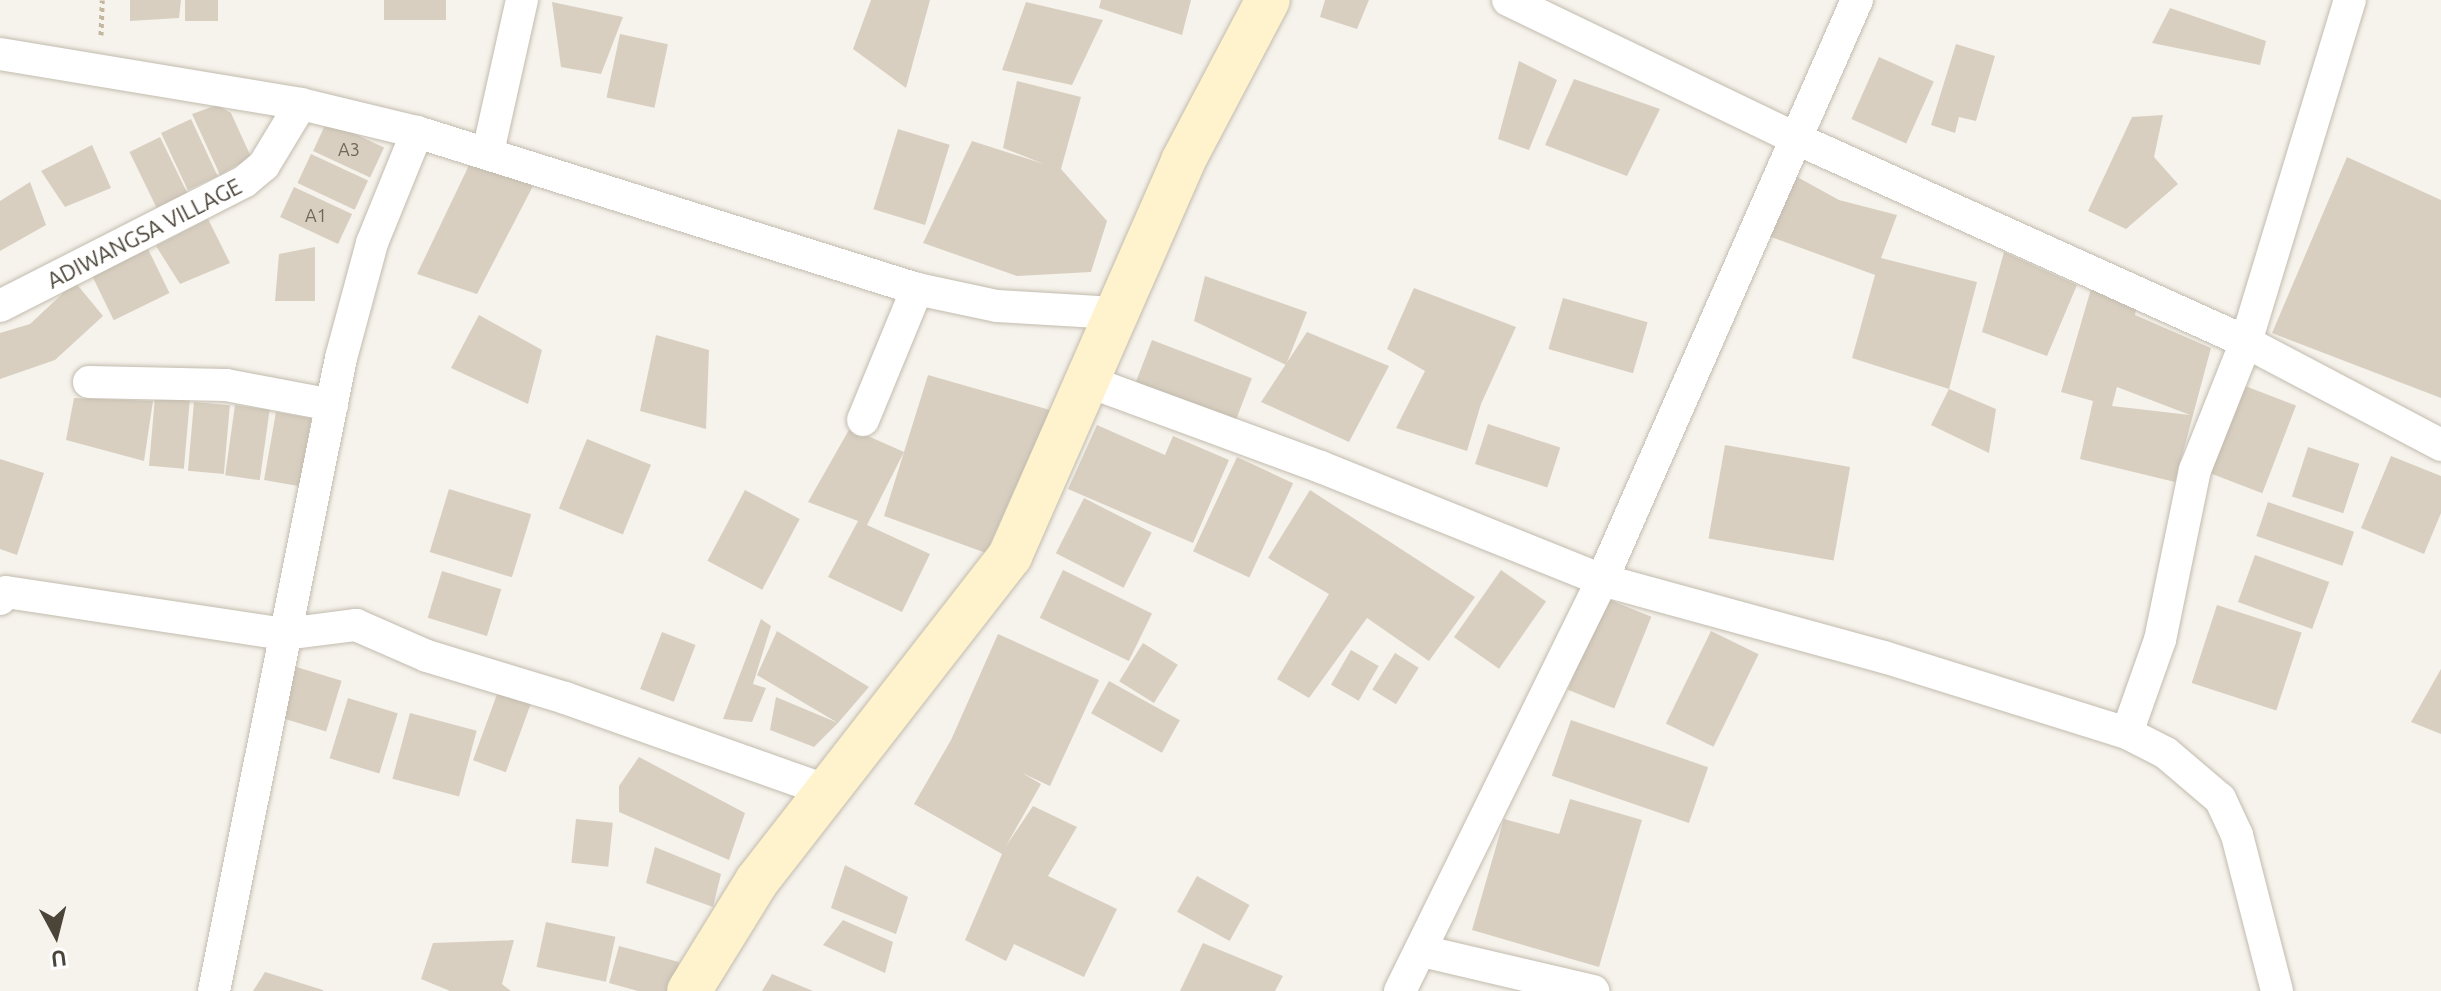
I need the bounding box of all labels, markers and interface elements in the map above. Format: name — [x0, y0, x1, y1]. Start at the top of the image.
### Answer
house number: A3 — [338, 138, 360, 160]
street label: ADIWANGSA VILLAGE — [42, 173, 246, 293]
house number: A1 — [305, 204, 327, 226]
north arrow — [16, 895, 96, 975]
text: U — [50, 946, 68, 973]

